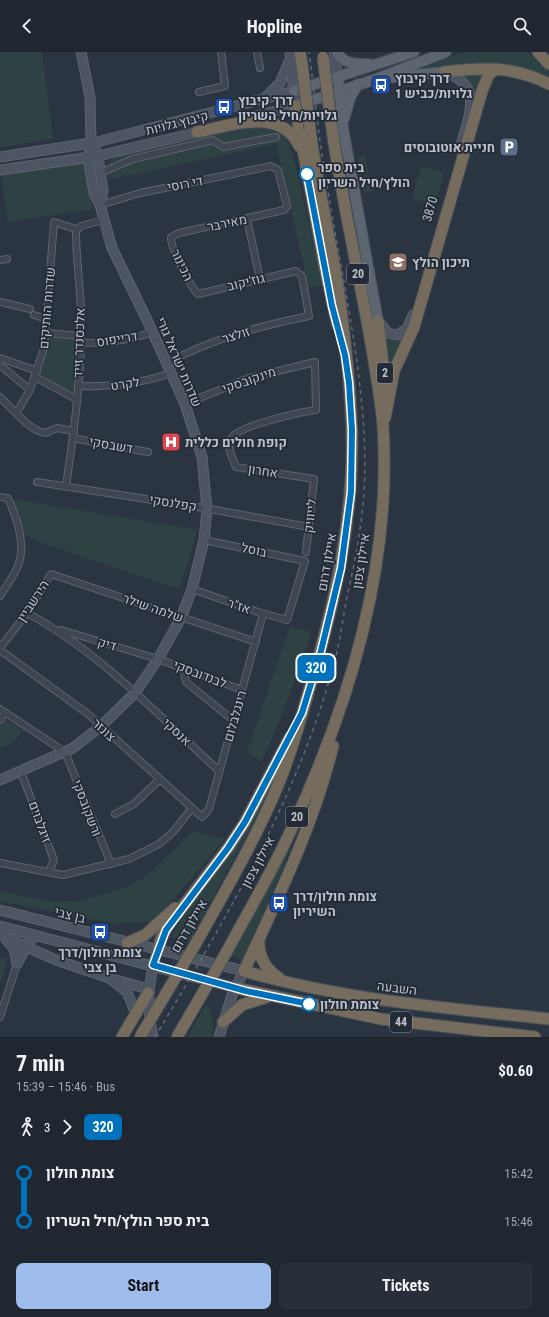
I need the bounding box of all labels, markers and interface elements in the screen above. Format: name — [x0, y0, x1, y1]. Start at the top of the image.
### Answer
icon: back — [16, 15, 38, 37]
icon: search — [511, 15, 533, 37]
text: Hopline — [247, 16, 302, 37]
place label: דרך קיבוץ גלויות/כביש 1 — [395, 71, 473, 101]
bus stop icon: דרך קיבוץ גלויות/כביש 1 — [370, 74, 392, 96]
place label: דרך קיבוץ גלויות/חיל השריון — [238, 93, 337, 123]
bus stop icon: דרך קיבוץ גלויות/חיל השריון — [213, 96, 235, 118]
street label: קיבוץ גלויות — [144, 108, 210, 138]
parking icon: חניית אוטובוסים — [498, 136, 520, 158]
place label: חניית אוטובוסים — [404, 140, 495, 155]
place label: בית ספר הולץ/חיל השריון — [318, 160, 410, 190]
marker: בית ספר הולץ/חיל השריון — [299, 166, 315, 182]
street label: די רוסי — [166, 173, 204, 195]
street label: 3870 — [419, 195, 441, 223]
street label: מאירבר — [206, 211, 248, 235]
street label: הכינור — [168, 247, 196, 283]
school or university icon: תיכון הולץ — [387, 251, 409, 273]
place label: תיכון הולץ — [412, 255, 470, 270]
road number: 20 — [347, 264, 369, 284]
street label: שדרות הותיקים — [36, 266, 58, 350]
street label: גוז'יקוב — [226, 270, 266, 294]
street label: אלכסנדר זייד — [70, 308, 88, 378]
street label: שדרות ישראל גורי — [153, 315, 205, 409]
street label: זולצר — [220, 324, 252, 346]
street label: דרייפוס — [95, 328, 139, 350]
road number: 2 — [377, 363, 393, 383]
street label: מינקובסקי — [220, 364, 278, 396]
street label: לקרט — [110, 374, 141, 393]
hospital icon: קופת חולים כללית — [160, 431, 182, 453]
street label: דשבסקי — [88, 434, 134, 456]
place label: קופת חולים כללית — [185, 435, 287, 450]
street label: אחרון — [247, 461, 279, 481]
street label: קפלנסקי — [148, 492, 198, 514]
street label: לייוויק — [301, 498, 319, 534]
street label: איילון דרום — [315, 532, 339, 592]
street label: איילון צפון — [349, 532, 373, 590]
street label: בוסל — [240, 540, 268, 560]
street label: הירשביין — [14, 577, 52, 625]
street label: שלמה שילר — [121, 591, 185, 625]
street label: אז"ר — [225, 595, 253, 617]
street label: דיק — [96, 634, 118, 654]
line badge: 320 — [293, 655, 339, 681]
street label: לבנדובסקי — [171, 657, 229, 691]
text: 320 — [305, 660, 327, 676]
street label: רינגלבלום — [221, 689, 249, 743]
street label: צונזר — [89, 715, 119, 745]
street label: אנסקי — [160, 715, 194, 749]
street label: ורשקובסקי — [69, 777, 105, 839]
street label: זיגלבוים — [26, 799, 55, 845]
road number: 20 — [286, 807, 308, 827]
street label: איילון צפון — [238, 834, 278, 890]
place label: צומת חולון/דרך השיריון — [293, 889, 378, 919]
bus stop icon: צומת חולון/דרך השיריון — [268, 892, 290, 914]
street label: איילון דרום — [168, 897, 210, 955]
street label: בן צבי — [53, 904, 87, 926]
bus stop icon: צומת חולון/דרך בן צבי — [89, 921, 111, 943]
place label: צומת חולון/דרך בן צבי — [58, 945, 142, 975]
street label: השבעה — [376, 978, 418, 998]
marker: צומת חולון — [301, 996, 317, 1012]
place label: צומת חולון — [320, 997, 380, 1012]
road number: 44 — [390, 1012, 412, 1032]
text: 7 min — [16, 1051, 65, 1076]
text: $0.60 — [498, 1062, 533, 1080]
text: 15:39 – 15:46 · Bus — [16, 1079, 115, 1094]
icon: walk — [16, 1116, 38, 1138]
icon: forward — [56, 1116, 78, 1138]
text: 320 — [92, 1119, 114, 1135]
text: 3 — [44, 1120, 50, 1135]
text: צומת חולון — [46, 1164, 115, 1182]
text: 15:42 — [504, 1166, 533, 1181]
text: בית ספר הולץ/חיל השריון — [46, 1212, 209, 1230]
text: 15:46 — [504, 1214, 533, 1229]
button: Start — [16, 1263, 271, 1309]
button: Tickets — [279, 1263, 533, 1309]

